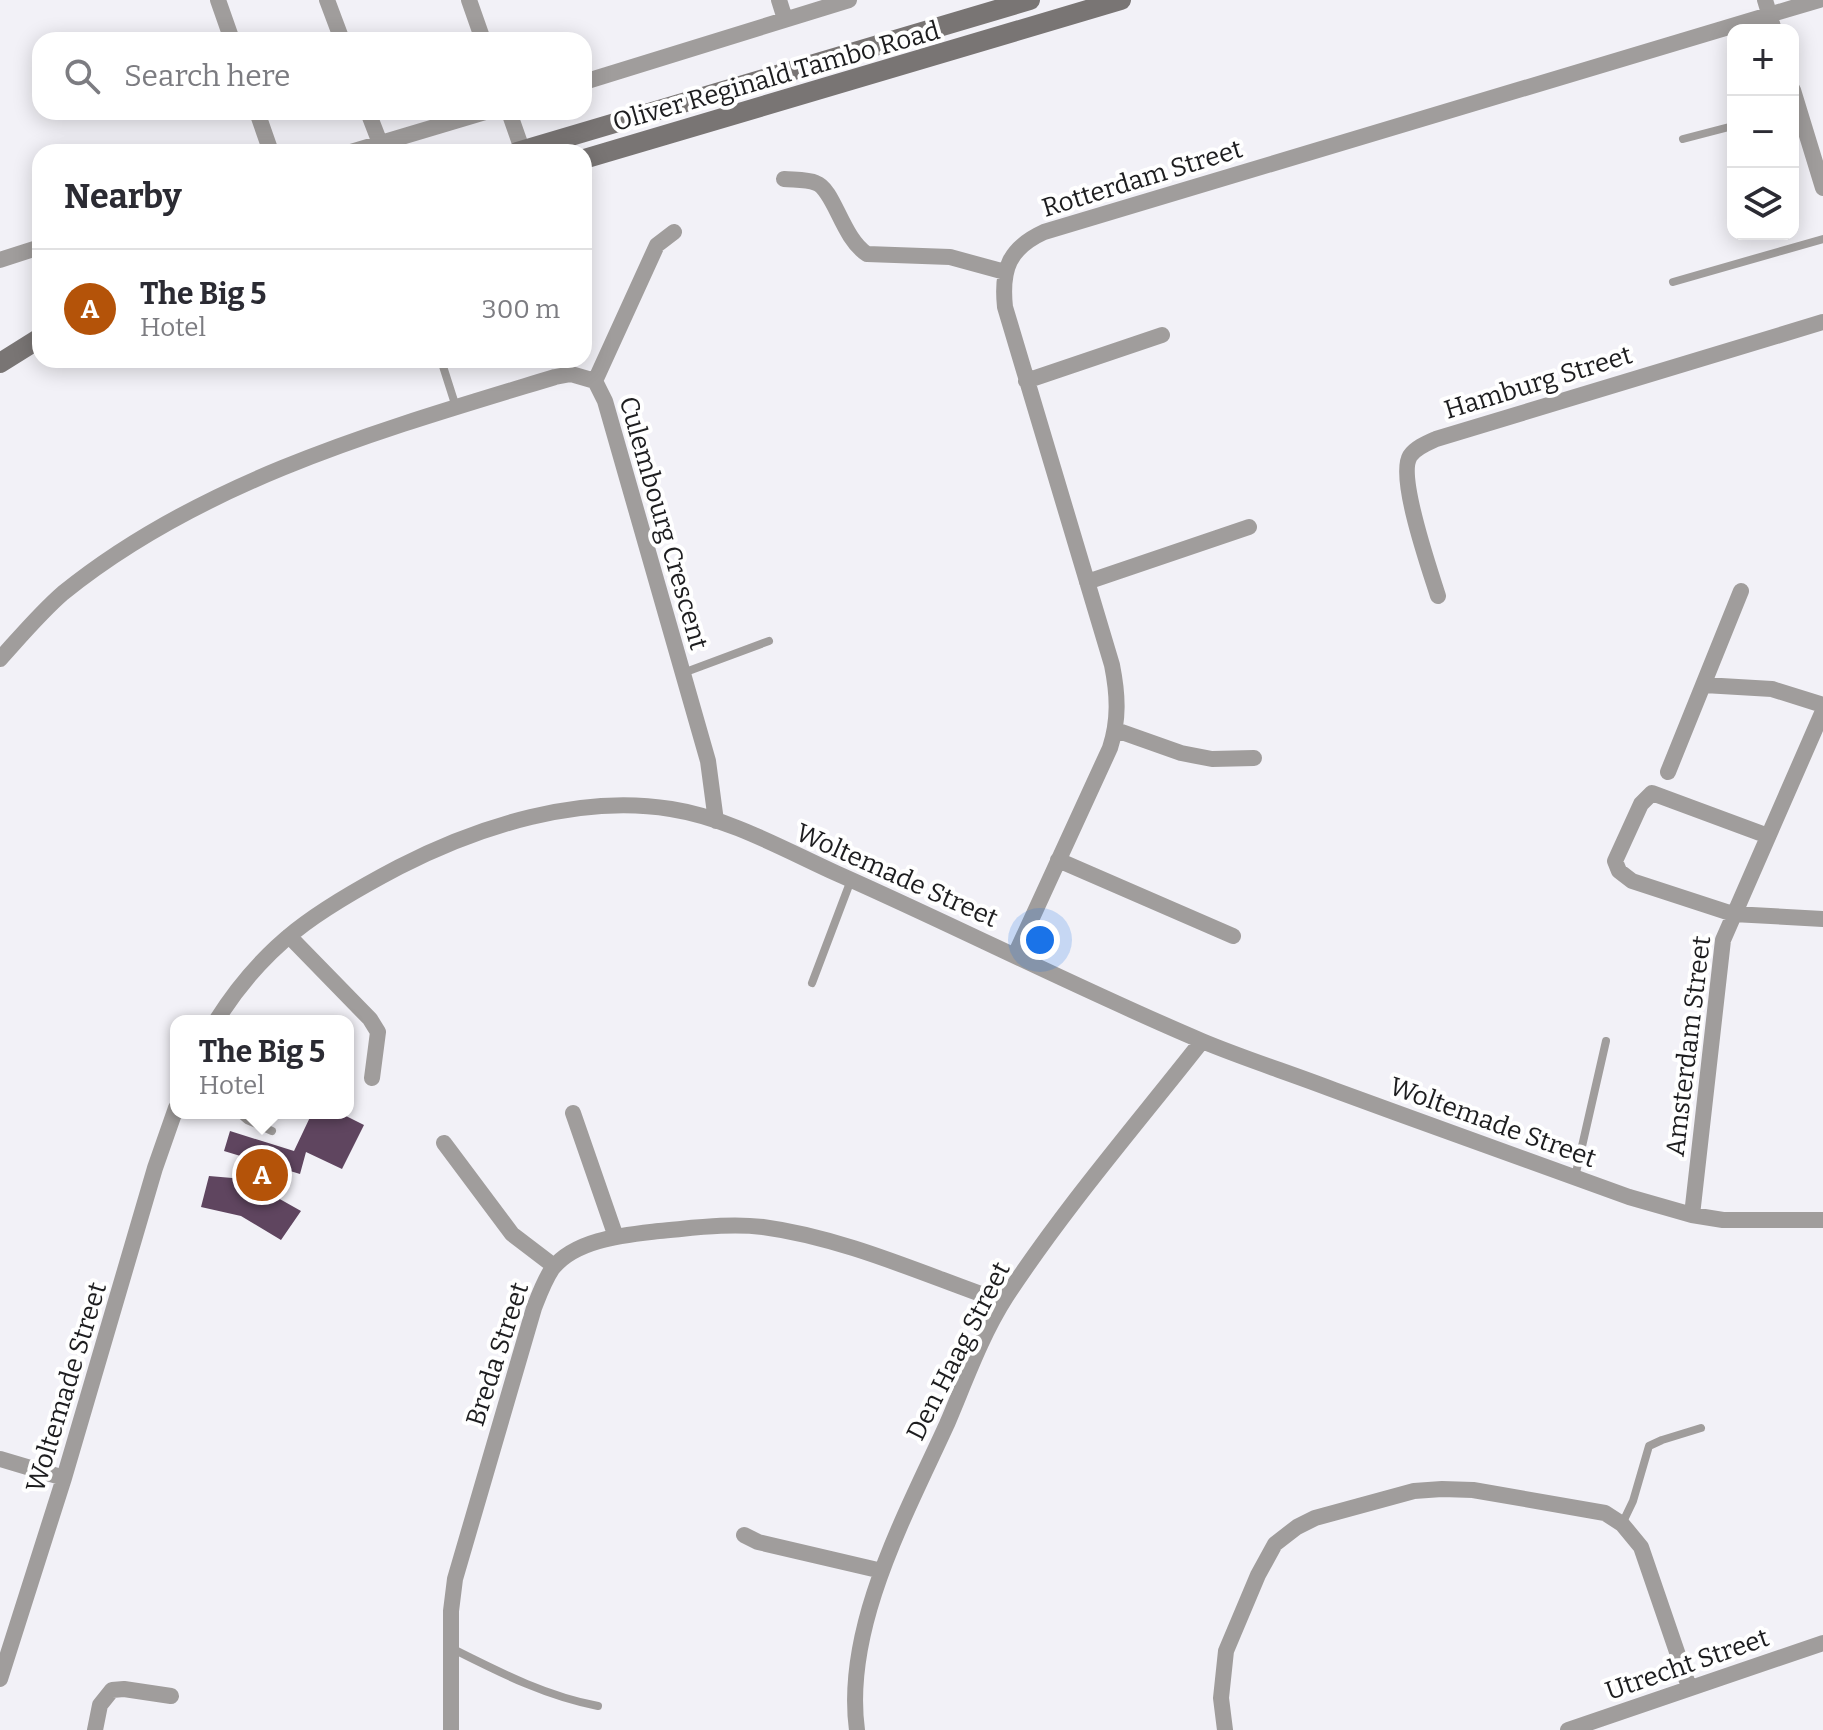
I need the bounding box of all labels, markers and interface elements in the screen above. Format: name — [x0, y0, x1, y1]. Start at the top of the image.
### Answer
street label: Oliver Reginald Tambo Road — [609, 15, 943, 138]
map controls — [1727, 24, 1799, 240]
button: + — [1727, 24, 1799, 96]
search box — [32, 32, 592, 120]
icon: search — [60, 54, 104, 98]
text: Search here — [124, 58, 291, 94]
button: − — [1727, 96, 1799, 168]
street label: Rotterdam Street — [1038, 133, 1247, 224]
button: layers — [1727, 168, 1799, 240]
text: Nearby — [64, 176, 182, 217]
text: The Big 5 — [140, 276, 267, 312]
text: A — [81, 294, 99, 325]
text: 300 m — [482, 294, 560, 325]
text: Hotel — [140, 312, 206, 343]
street label: Hamburg Street — [1441, 339, 1636, 426]
street label: Culembourg Crescent — [613, 393, 715, 654]
street label: Woltemade Street — [791, 817, 1003, 934]
your location — [1020, 920, 1060, 960]
street label: Amsterdam Street — [1660, 933, 1717, 1158]
popup — [170, 1015, 354, 1119]
text: The Big 5 — [199, 1034, 325, 1070]
text: Hotel — [199, 1070, 265, 1101]
street label: Woltemade Street — [1385, 1071, 1601, 1174]
pin: A — [236, 1145, 288, 1205]
street label: Den Haag Street — [900, 1256, 1017, 1446]
street label: Woltemade Street — [20, 1278, 113, 1496]
street label: Breda Street — [460, 1278, 535, 1430]
street label: Utrecht Street — [1601, 1622, 1774, 1707]

